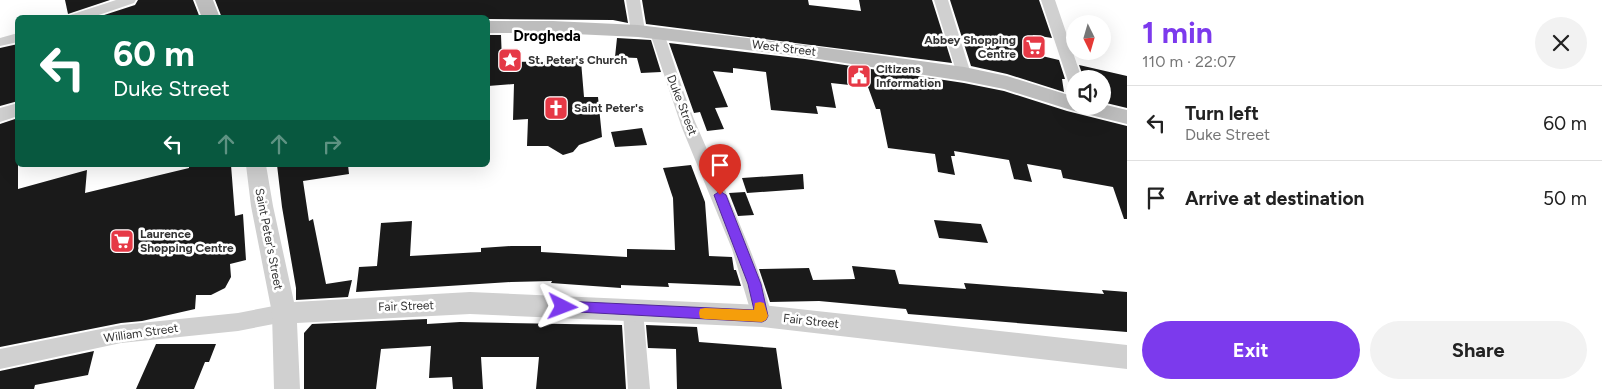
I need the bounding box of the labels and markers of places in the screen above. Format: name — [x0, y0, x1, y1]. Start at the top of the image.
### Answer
place label: Abbey Shopping Centre — [924, 33, 1016, 61]
supermarket icon: Abbey Shopping Centre — [1021, 34, 1047, 60]
place icon: St. Peter's Church — [497, 47, 523, 73]
place label: St. Peter's Church — [528, 53, 627, 67]
place label: Citizens Information — [876, 62, 941, 90]
public building icon: Citizens Information — [846, 63, 872, 89]
church icon: Saint Peter's — [543, 95, 569, 121]
place label: Saint Peter's — [574, 101, 644, 115]
pin — [699, 144, 741, 195]
place label: Laurence Shopping Centre — [140, 227, 234, 255]
supermarket icon: Laurence Shopping Centre — [109, 228, 135, 254]

